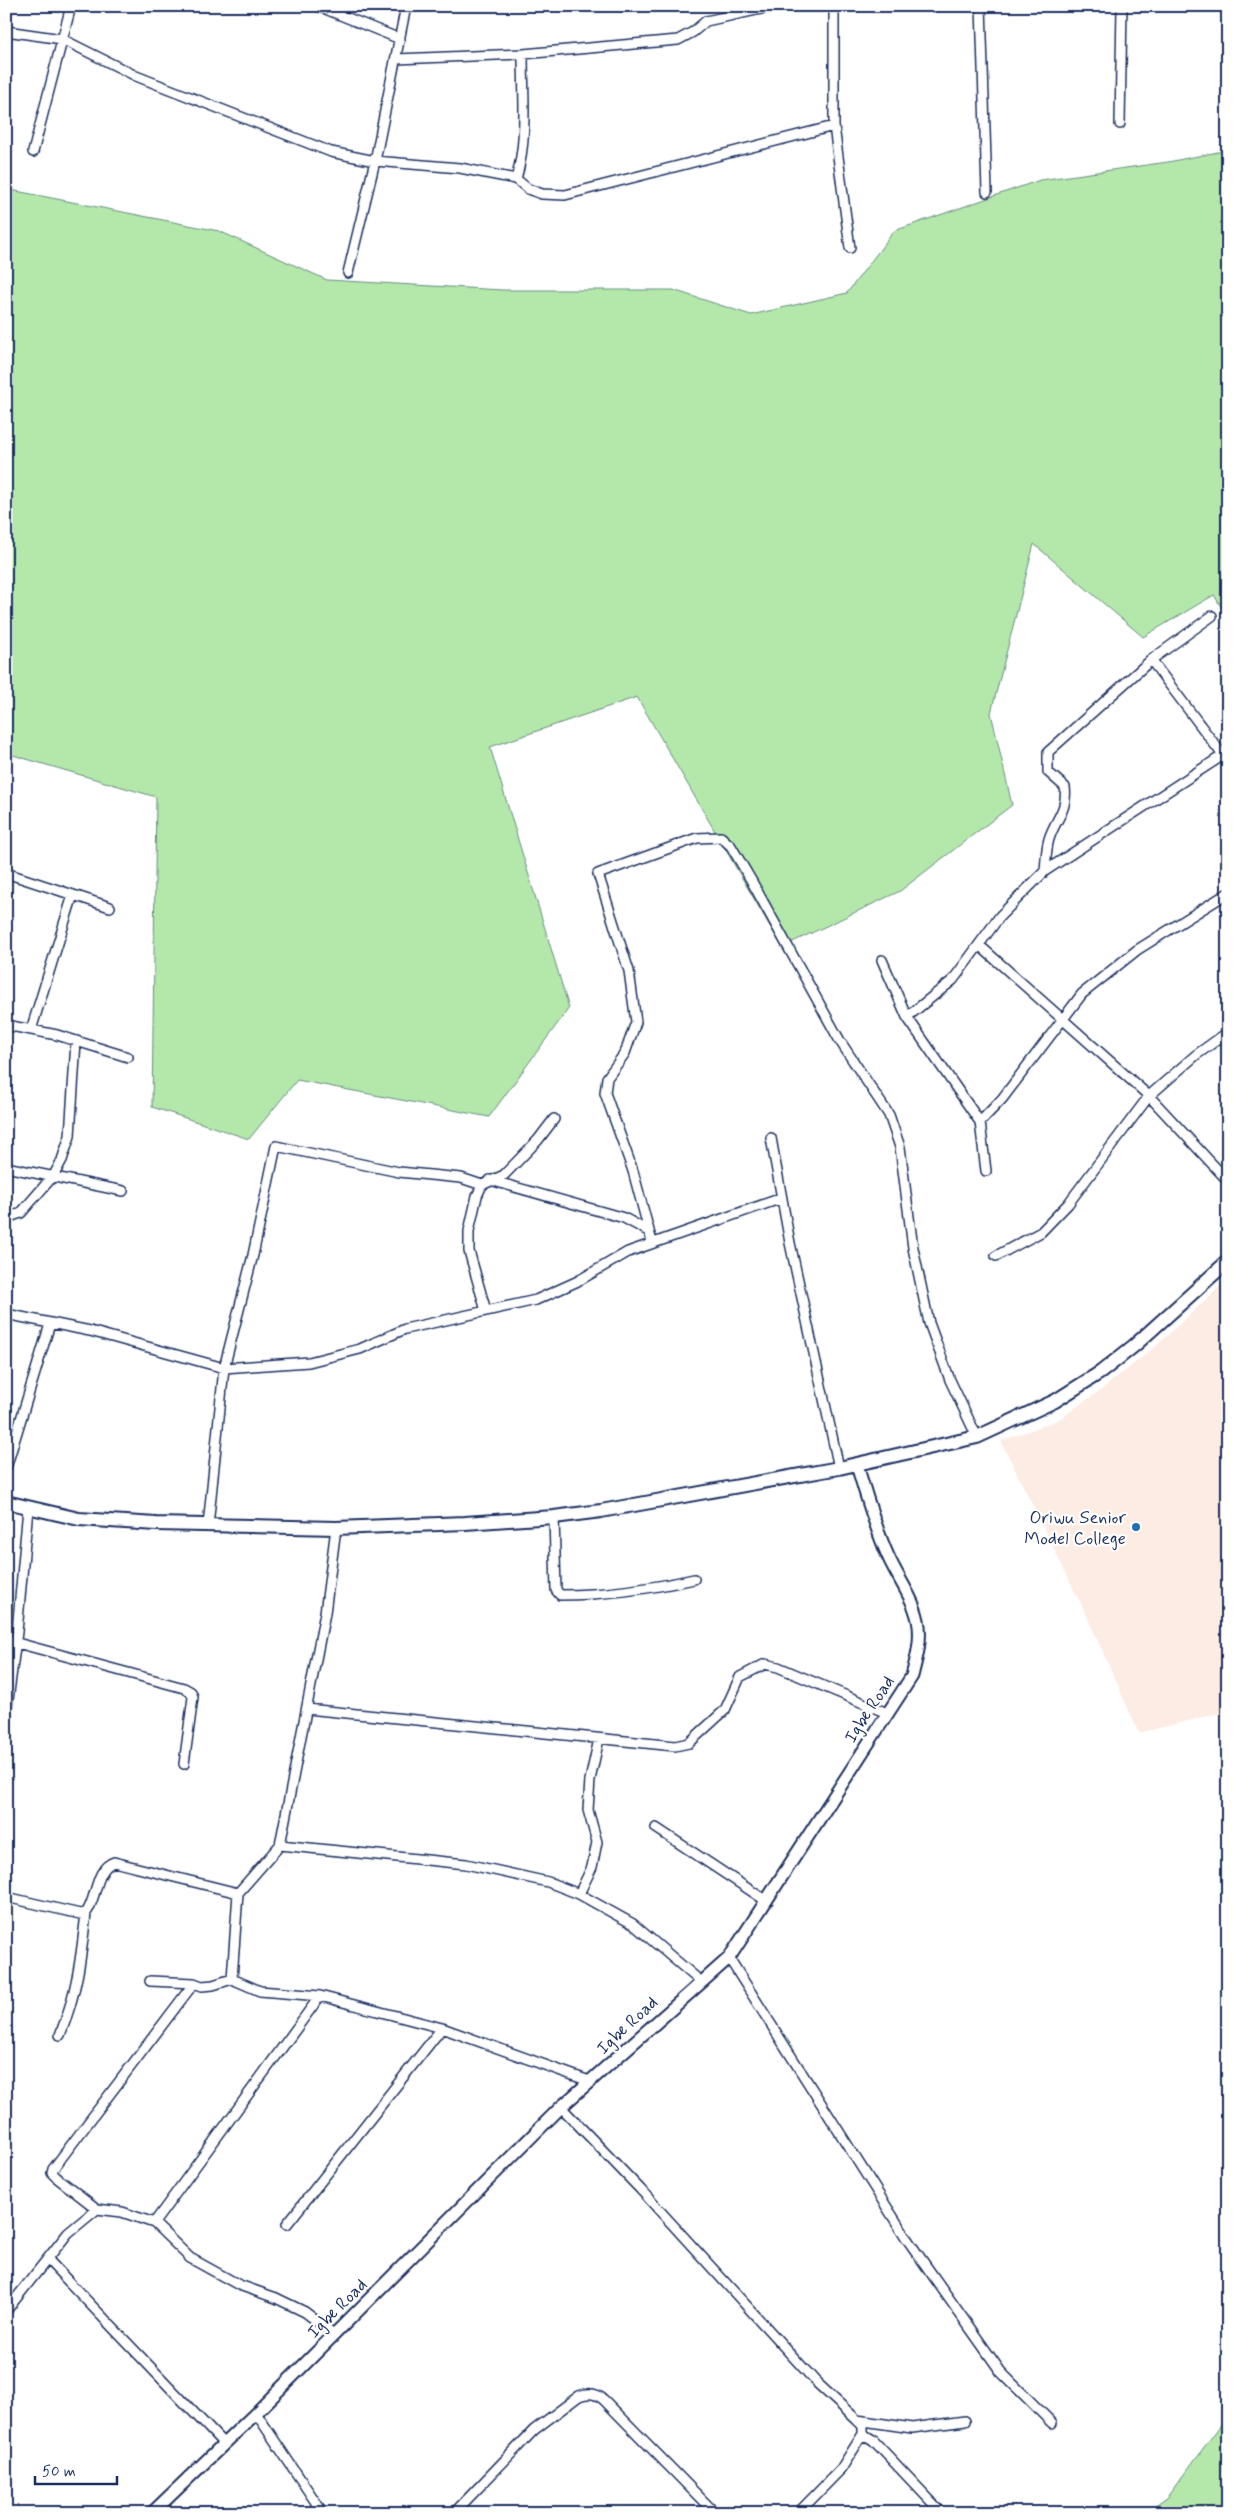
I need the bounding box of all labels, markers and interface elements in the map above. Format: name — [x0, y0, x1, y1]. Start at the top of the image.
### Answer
place label: Oriwu Senior Model College — [1024, 1506, 1127, 1551]
marker: Oriwu Senior Model College — [1130, 1521, 1142, 1533]
street label: Igbe Road — [839, 1671, 900, 1748]
street label: Igbe Road — [592, 1991, 664, 2060]
street label: Igbe Road — [302, 2273, 373, 2344]
scale bar — [35, 2454, 118, 2486]
text: 50 m — [42, 2462, 76, 2482]

